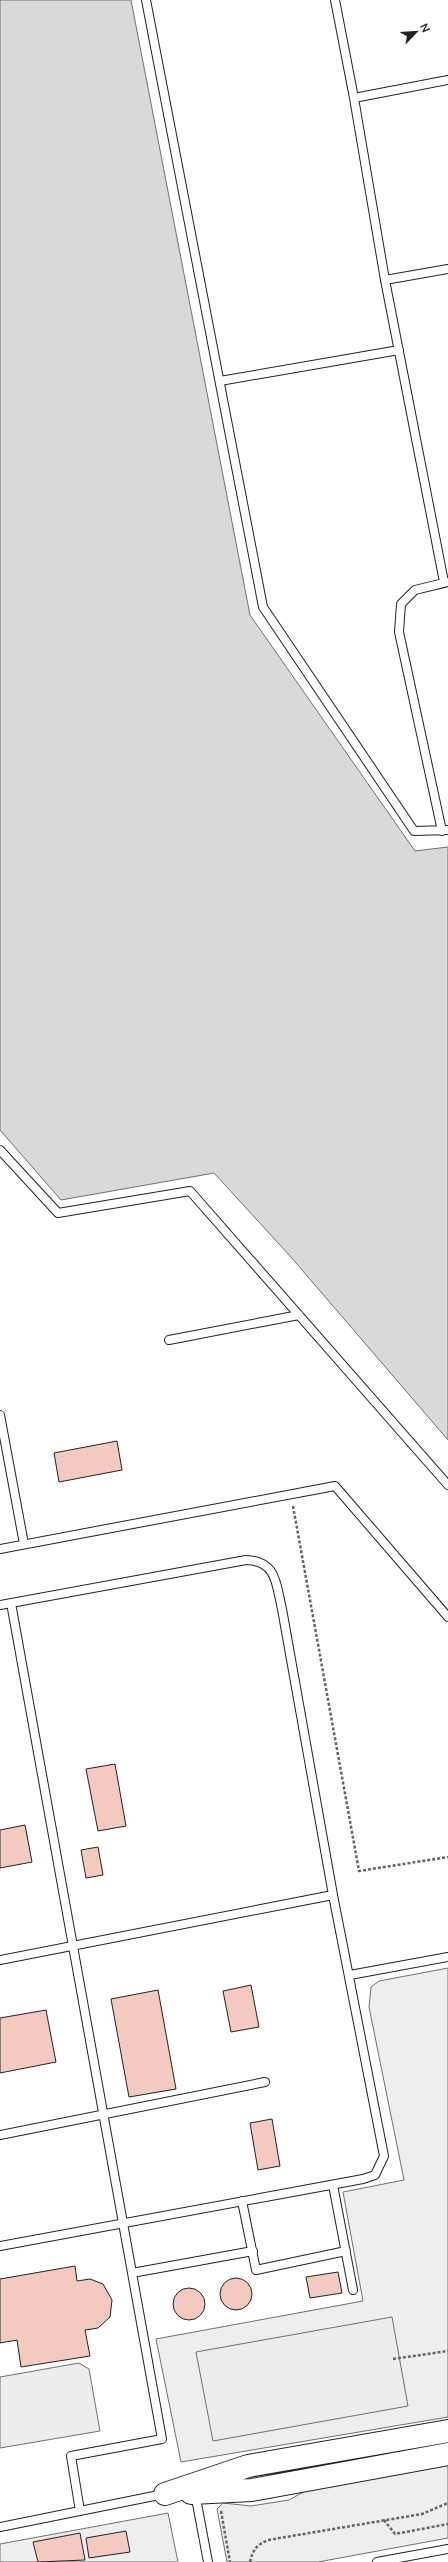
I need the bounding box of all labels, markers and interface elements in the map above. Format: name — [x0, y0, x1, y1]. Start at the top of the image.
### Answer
north arrow — [396, 12, 436, 52]
text: N — [416, 21, 433, 35]

